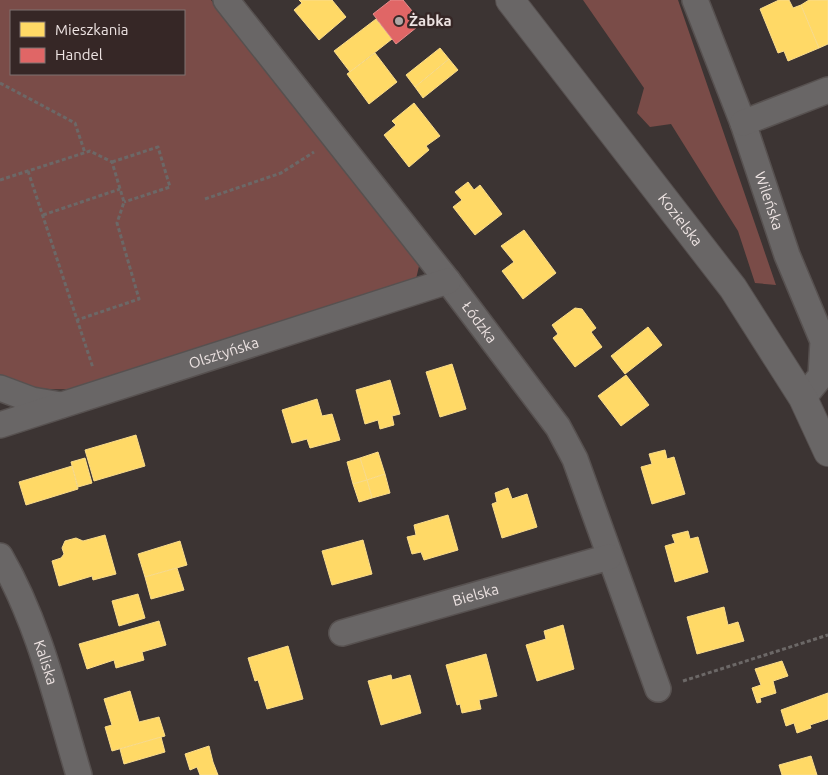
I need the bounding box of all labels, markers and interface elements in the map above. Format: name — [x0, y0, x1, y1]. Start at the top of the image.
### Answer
legend — [10, 10, 185, 75]
place label: Żabka — [409, 12, 452, 29]
marker: Żabka — [393, 15, 405, 27]
text: Mieszkania — [55, 21, 129, 38]
text: Handel — [55, 46, 103, 63]
street label: Wileńska — [752, 169, 787, 232]
street label: Kozielska — [655, 190, 706, 249]
street label: Łódzka — [458, 298, 501, 346]
street label: Olsztyńska — [186, 333, 261, 372]
street label: Bielska — [451, 580, 501, 609]
street label: Kaliska — [31, 638, 61, 687]

